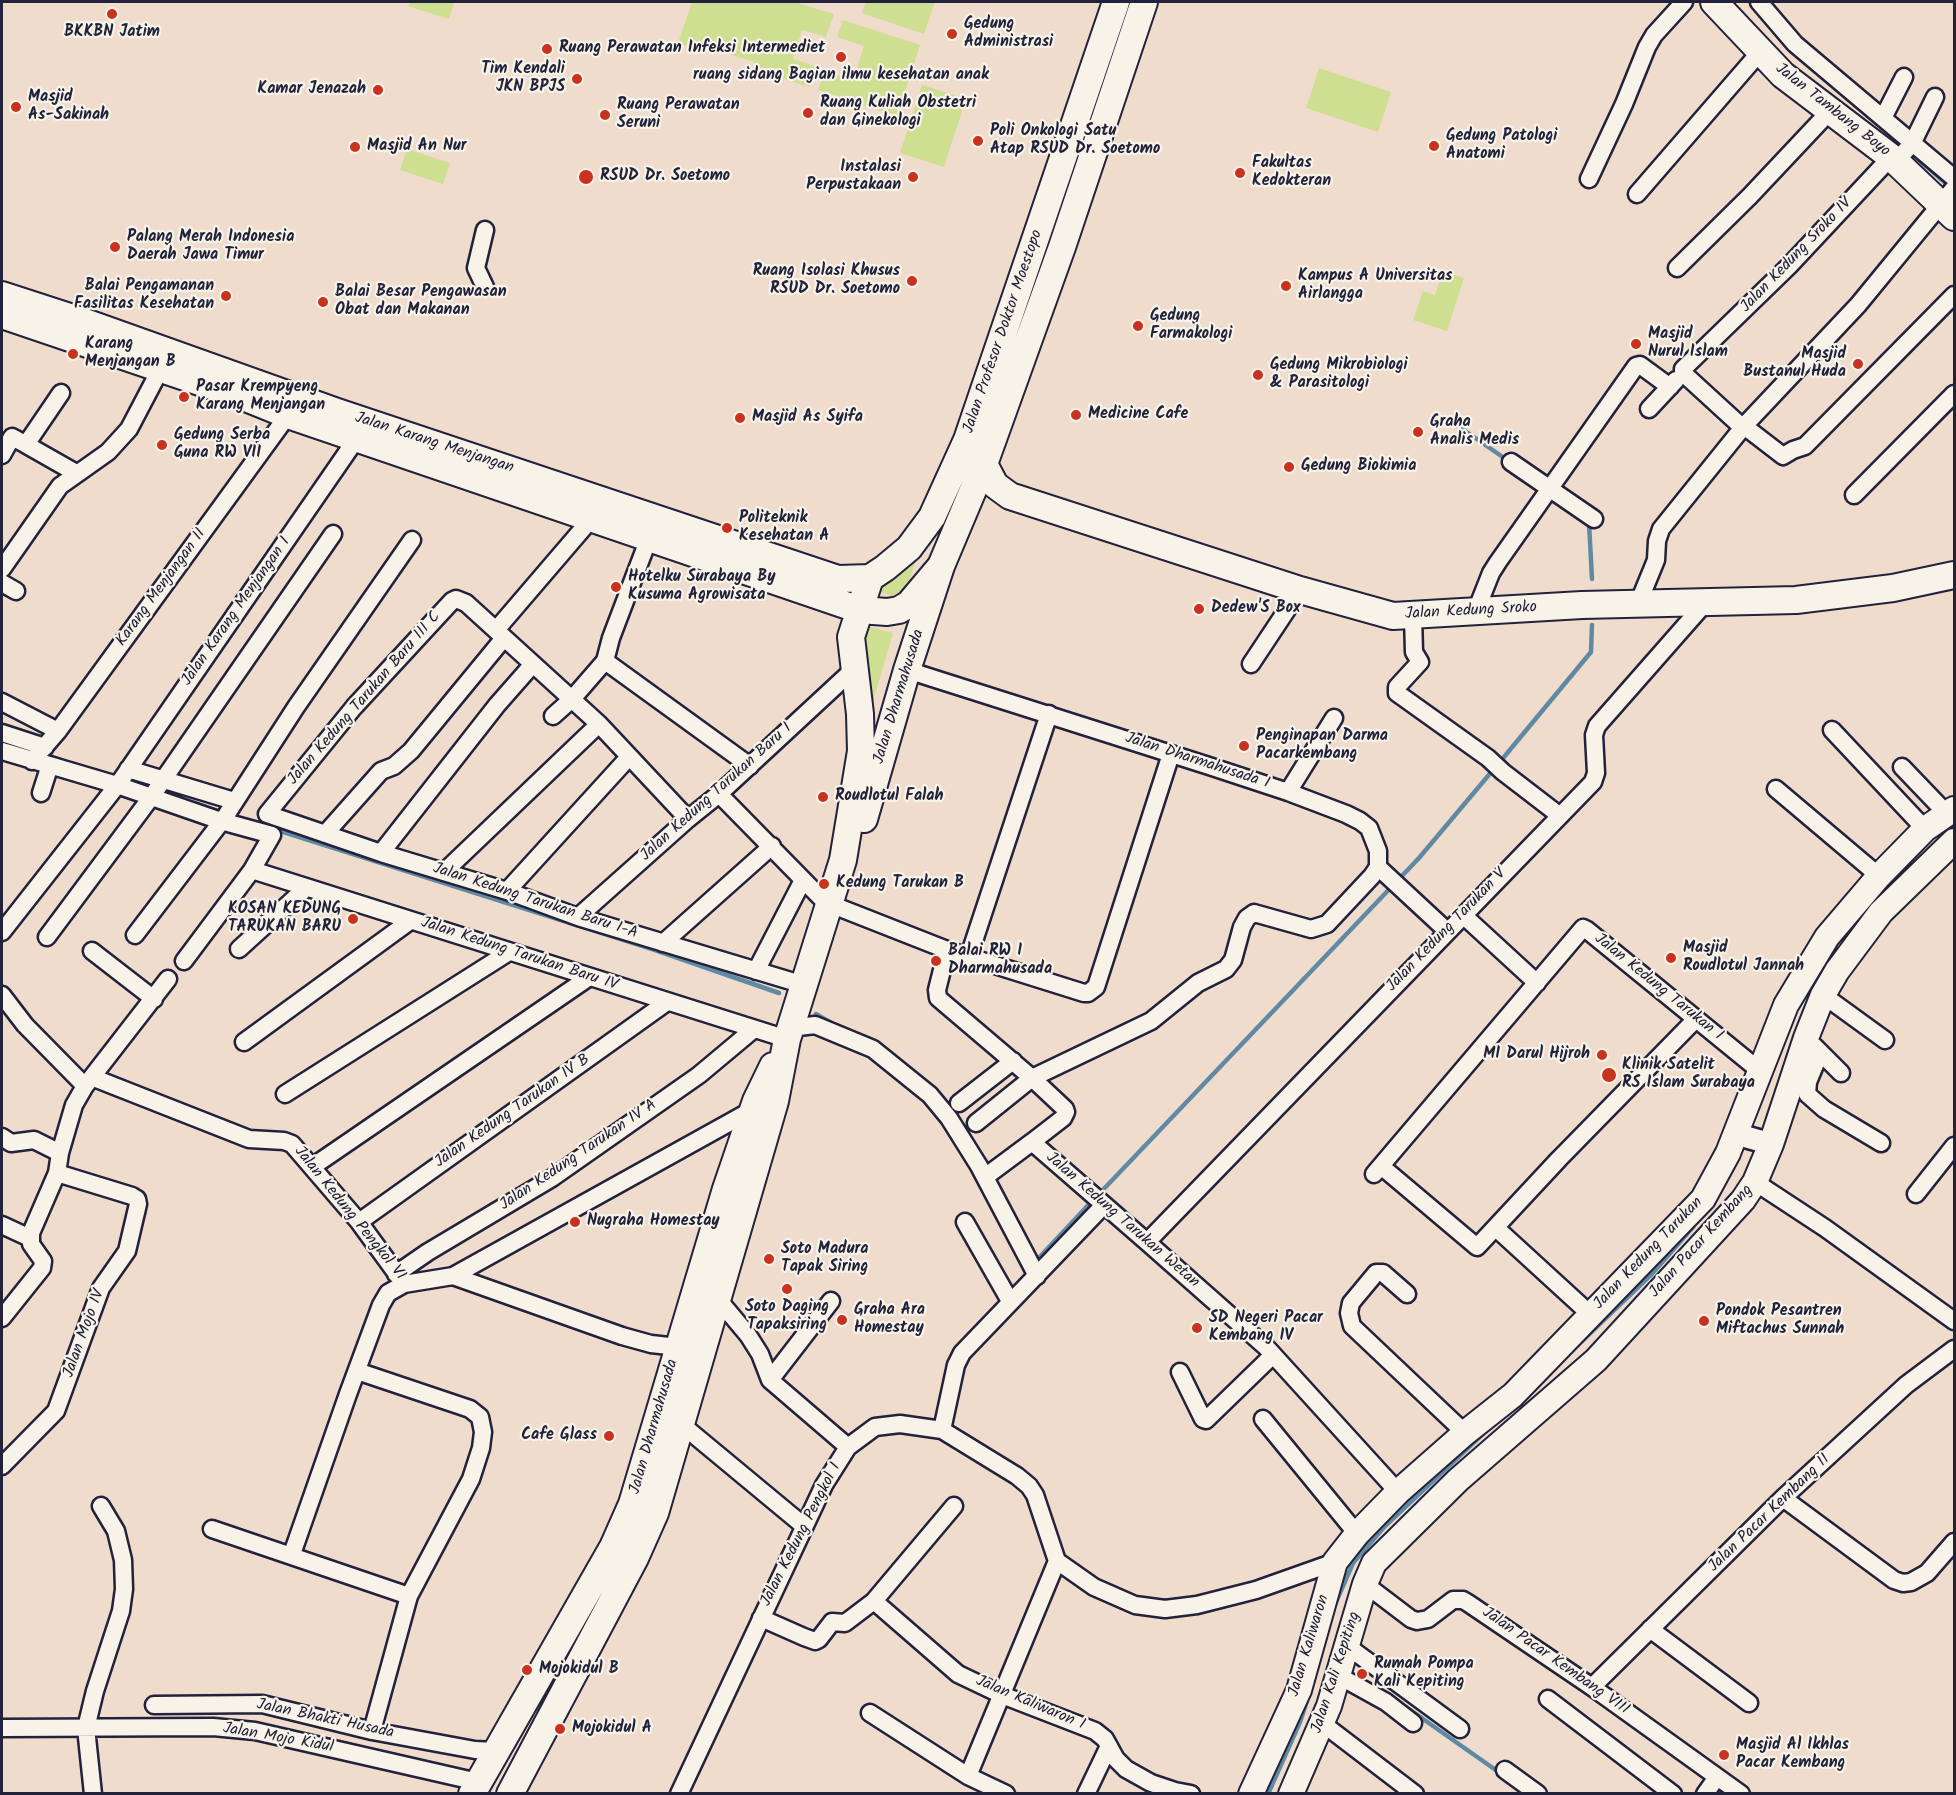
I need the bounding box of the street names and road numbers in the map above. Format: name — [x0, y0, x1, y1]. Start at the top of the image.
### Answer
street label: Jalan Tambang Boyo — [1771, 60, 1893, 162]
street label: Jalan Kedung Sroko IV — [1737, 195, 1857, 317]
street label: Jalan Profesor Doktor Moestopo — [960, 228, 1048, 436]
street label: Jalan Karang Menjangan — [352, 409, 516, 479]
street label: Karang Menjangan II — [113, 525, 211, 651]
street label: Jalan Karang Menjangan I — [178, 534, 296, 690]
street label: Jalan Kedung Sroko — [1405, 599, 1537, 625]
street label: Jalan Kedung Tarukan Baru III C — [285, 608, 445, 790]
street label: Jalan Dharmahusada — [870, 628, 930, 766]
street label: Jalan Kedung Tarukan Baru I — [637, 720, 797, 866]
street label: Jalan Dharmahusada I — [1122, 730, 1272, 794]
street label: Jalan Kedung Tarukan Baru I-A — [430, 860, 640, 944]
street label: Jalan Kedung Tarukan V — [1383, 865, 1511, 997]
street label: Jalan Kedung Tarukan Baru IV — [418, 914, 620, 996]
street label: Jalan Kedung Tarukan I — [1590, 930, 1726, 1046]
street label: Jalan Kedung Tarukan IV B — [432, 1051, 594, 1173]
street label: Jalan Kedung Tarukan IV A — [497, 1096, 661, 1216]
street label: Jalan Kedung Pengkol VI — [289, 1143, 409, 1285]
street label: Jalan Kedung Tarukan Wetan — [1041, 1149, 1203, 1293]
street label: Jalan Pacar Kembang — [1646, 1182, 1758, 1302]
street label: Jalan Kedung Tarukan — [1590, 1194, 1708, 1314]
street label: Jalan Mojo IV — [60, 1287, 110, 1381]
street label: Jalan Dharmahusada — [627, 1357, 683, 1497]
street label: Jalan Pacar Kembang II — [1705, 1451, 1835, 1577]
street label: Jalan Kedung Pengkol I — [758, 1460, 846, 1610]
street label: Jalan Kaliwaron — [1285, 1593, 1335, 1699]
street label: Jalan Pacar Kembang VIII — [1478, 1604, 1632, 1720]
street label: Jalan Kali Kepiting — [1308, 1610, 1366, 1736]
street label: Jalan Kaliwaron I — [973, 1672, 1087, 1736]
street label: Jalan Bhakti Husada — [255, 1696, 395, 1744]
street label: Jalan Mojo Kidul — [221, 1720, 335, 1758]

